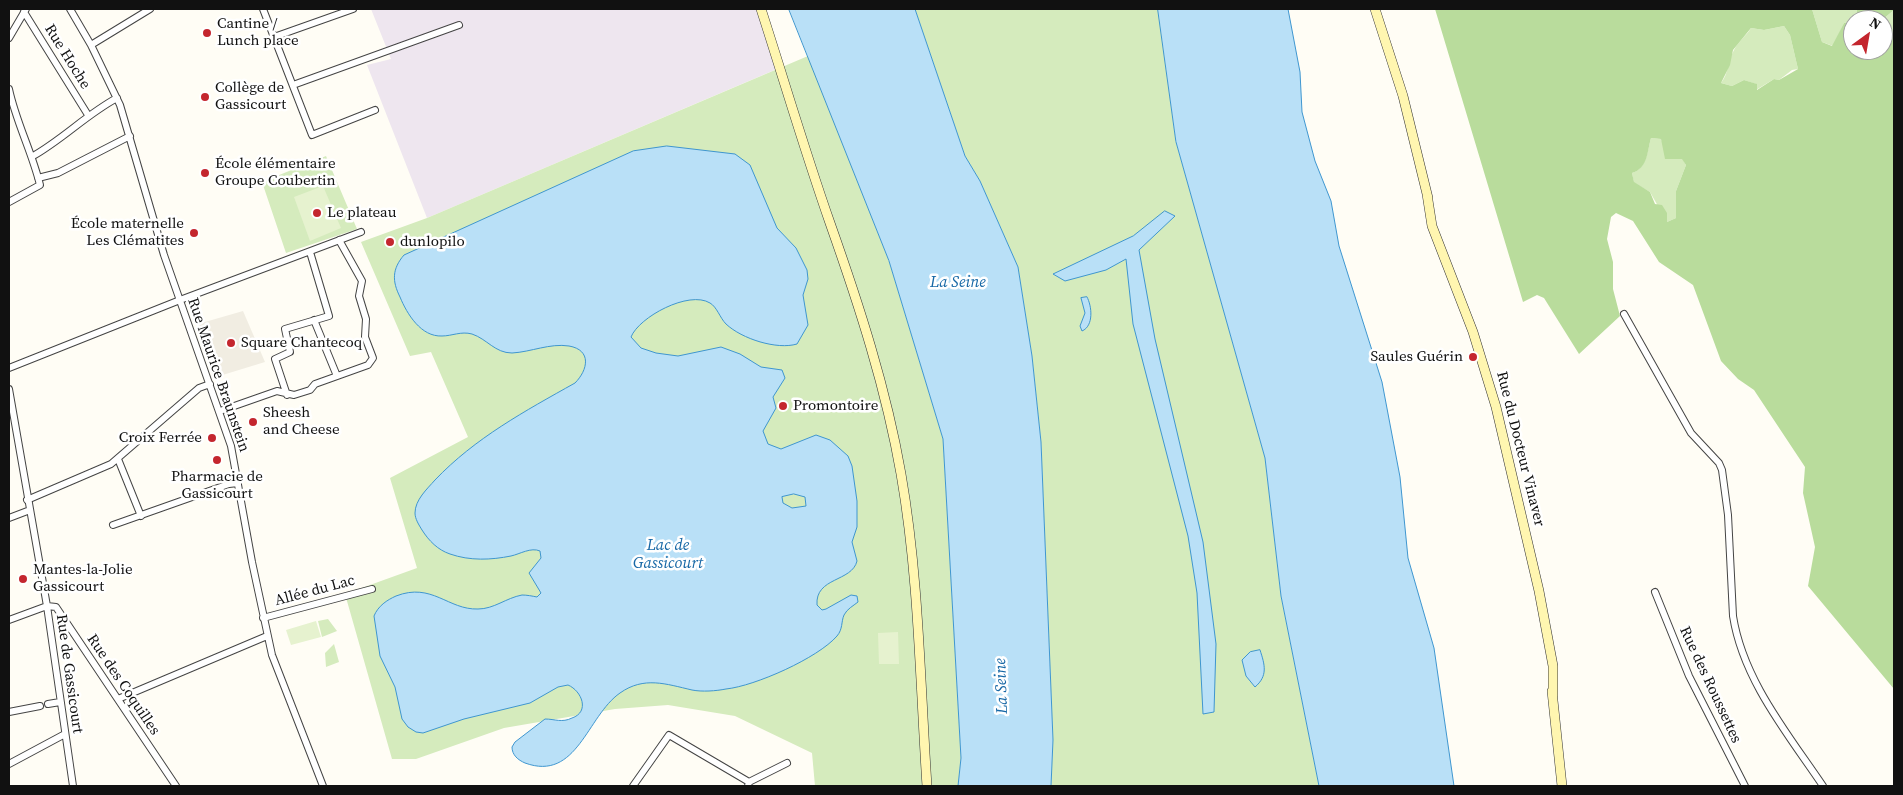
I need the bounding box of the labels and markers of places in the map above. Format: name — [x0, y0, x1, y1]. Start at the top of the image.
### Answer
place label: Cantine / Lunch place — [217, 15, 299, 50]
marker: Cantine / Lunch place — [201, 27, 213, 39]
place label: Collège de Gassicourt — [215, 79, 286, 114]
marker: Collège de Gassicourt — [199, 91, 211, 103]
place label: École élémentaire Groupe Coubertin — [215, 155, 336, 190]
marker: École élémentaire Groupe Coubertin — [199, 167, 211, 179]
place label: Le plateau — [327, 204, 396, 222]
marker: Le plateau — [311, 207, 323, 219]
place label: École maternelle Les Clématites — [71, 215, 184, 250]
marker: École maternelle Les Clématites — [188, 227, 200, 239]
place label: dunlopilo — [400, 233, 465, 251]
marker: dunlopilo — [384, 236, 396, 248]
place label: Square Chantecoq — [241, 334, 362, 352]
marker: Square Chantecoq — [225, 337, 237, 349]
place label: Saules Guérin — [1370, 348, 1463, 366]
marker: Saules Guérin — [1467, 351, 1479, 363]
place label: Promontoire — [793, 397, 878, 415]
marker: Promontoire — [777, 400, 789, 412]
place label: Sheesh and Cheese — [263, 404, 340, 439]
marker: Sheesh and Cheese — [247, 416, 259, 428]
place label: Croix Ferrée — [119, 429, 202, 447]
marker: Croix Ferrée — [206, 432, 218, 444]
marker: Pharmacie de Gassicourt — [211, 454, 223, 466]
place label: Pharmacie de Gassicourt — [171, 468, 263, 503]
place label: Mantes-la-Jolie Gassicourt — [33, 561, 133, 596]
marker: Mantes-la-Jolie Gassicourt — [17, 573, 29, 585]

